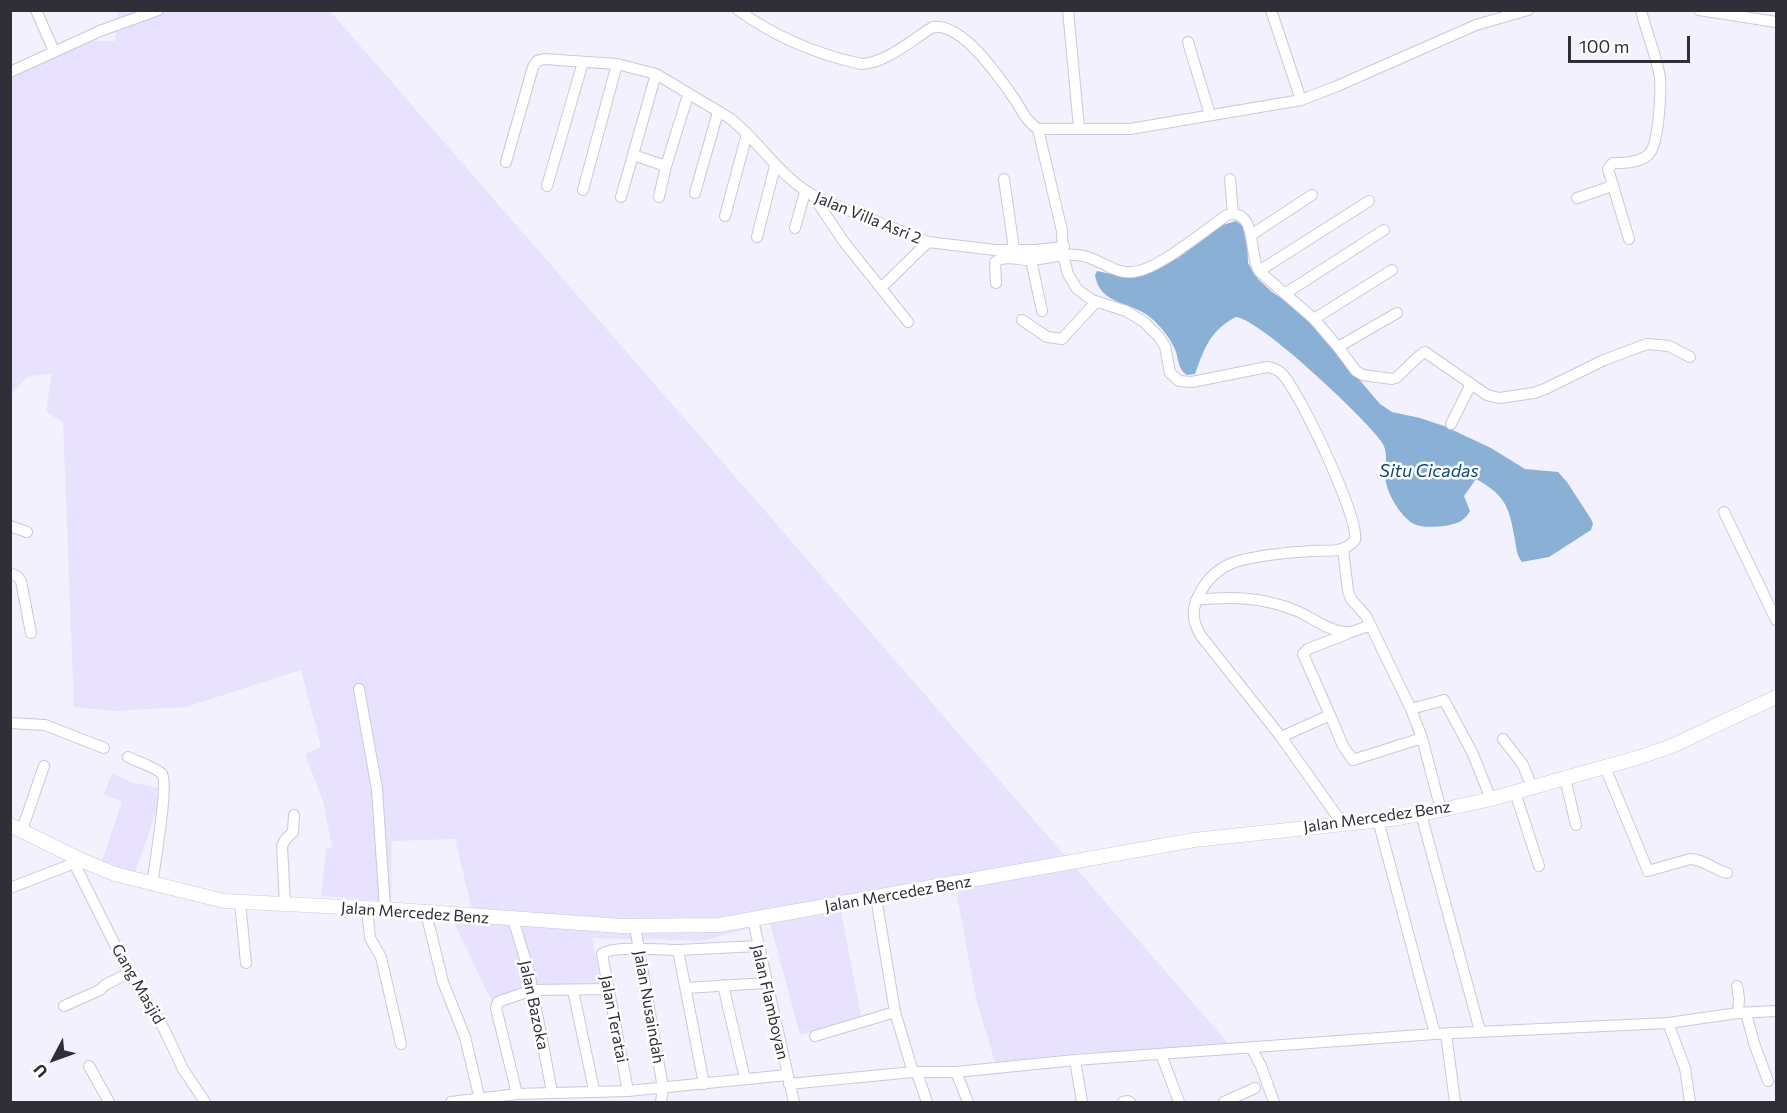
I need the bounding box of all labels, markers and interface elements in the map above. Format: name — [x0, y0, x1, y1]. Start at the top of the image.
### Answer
scale bar — [1571, 24, 1692, 62]
text: 100 m — [1579, 35, 1629, 57]
street label: Jalan Villa Asri 2 — [812, 188, 924, 248]
water label: Situ Cicadas — [1379, 460, 1479, 482]
street label: Jalan Mercedez Benz — [1302, 797, 1452, 837]
street label: Jalan Mercedez Benz — [823, 872, 973, 916]
street label: Jalan Mercedez Benz — [340, 898, 490, 928]
street label: Gang Masjid — [107, 941, 169, 1027]
street label: Jalan Flamboyan — [747, 943, 793, 1061]
street label: Jalan Nusaindah — [630, 949, 668, 1065]
street label: Jalan Bazoka — [515, 959, 553, 1051]
street label: Jalan Teratai — [596, 974, 632, 1064]
north arrow — [24, 1029, 84, 1089]
text: U — [29, 1061, 51, 1082]

